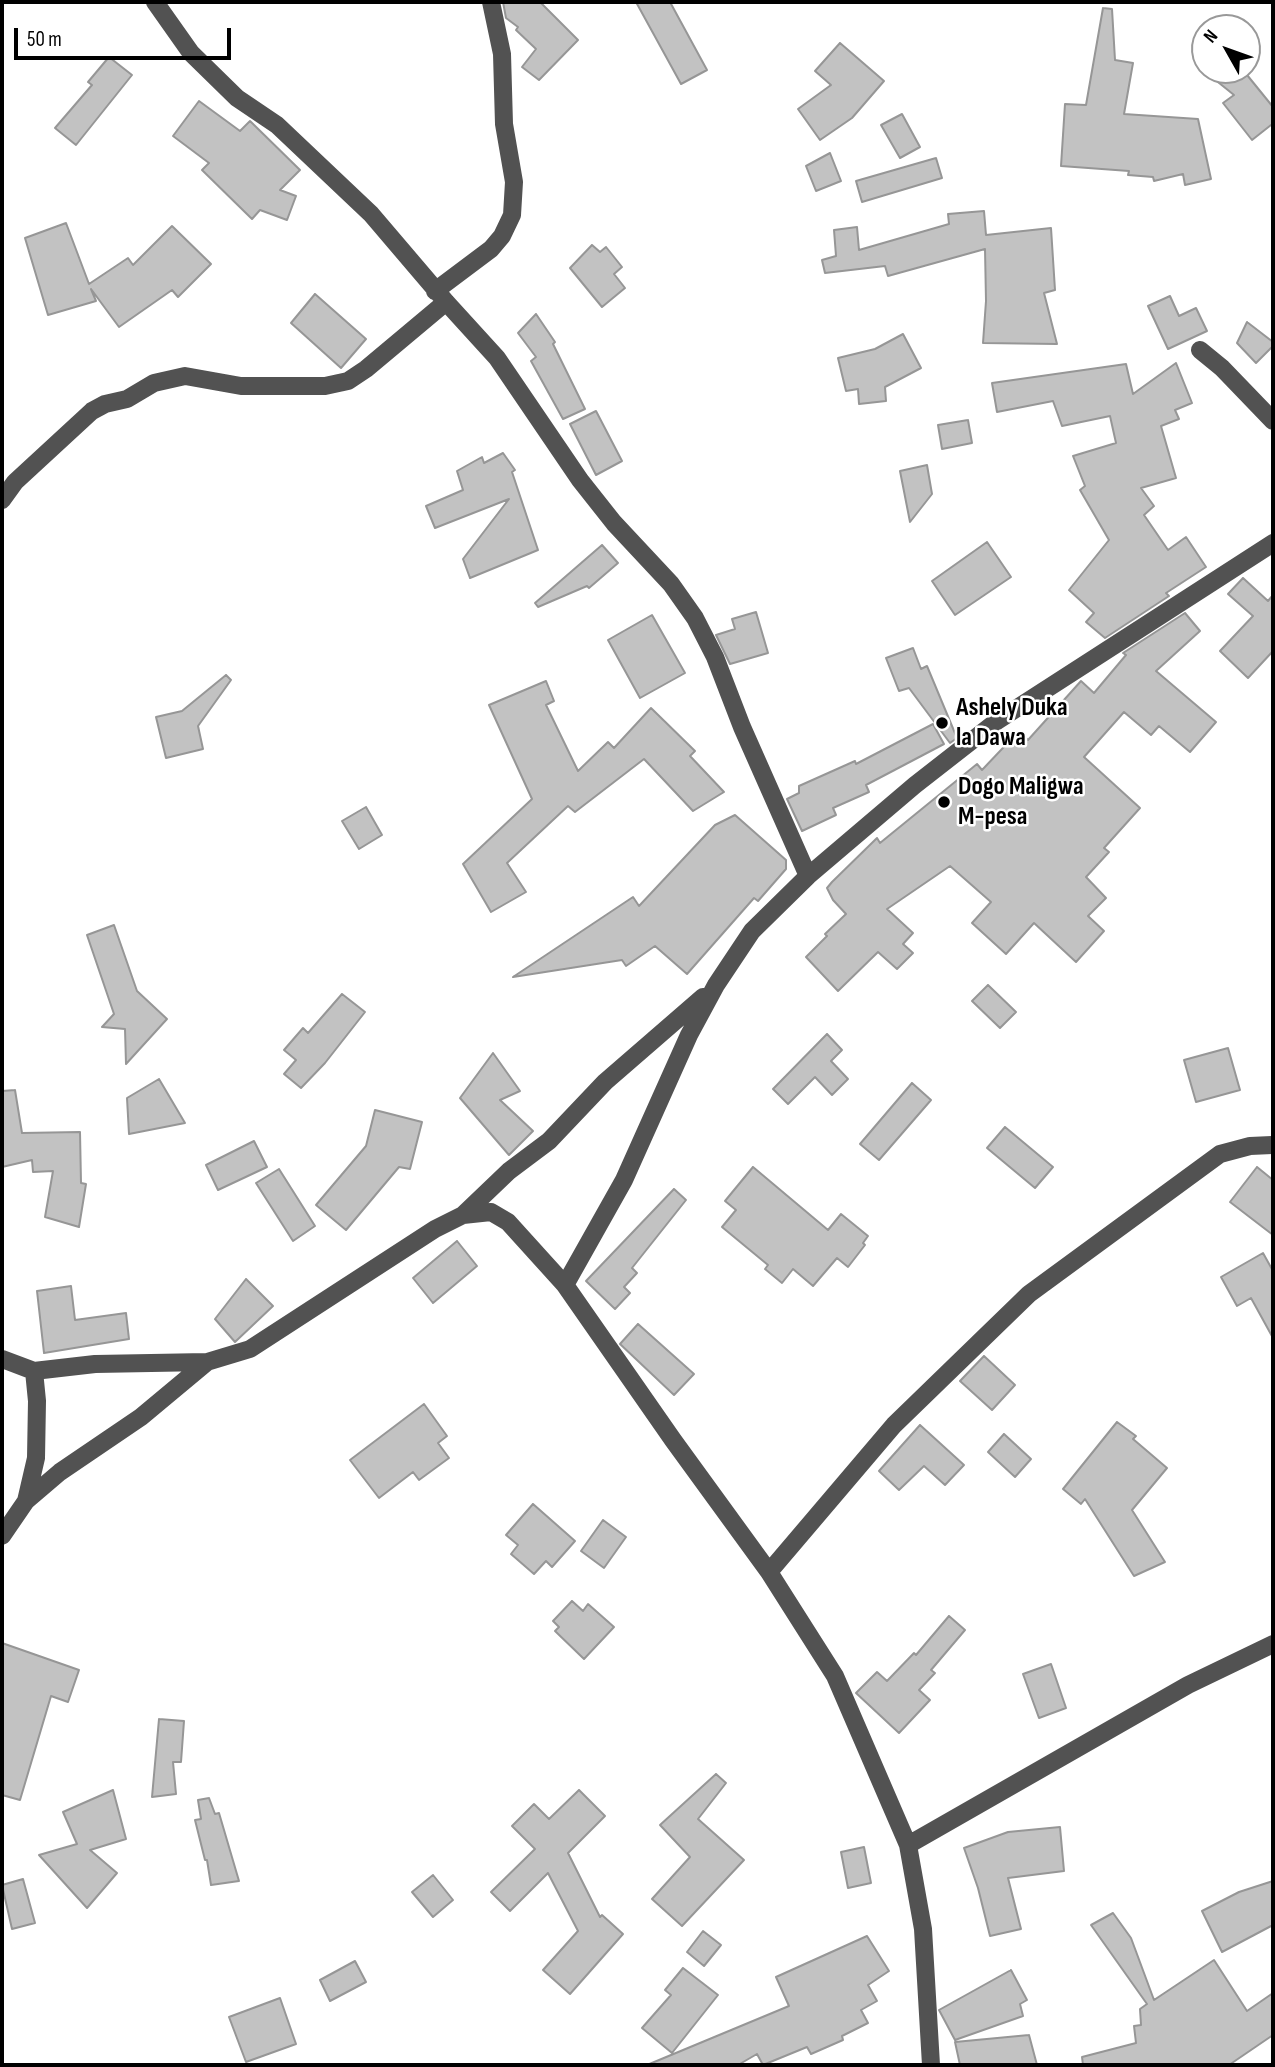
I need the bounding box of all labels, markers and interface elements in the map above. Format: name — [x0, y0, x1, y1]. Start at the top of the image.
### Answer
scale bar — [18, 14, 234, 58]
north arrow — [1191, 14, 1261, 84]
text: N — [1199, 25, 1223, 48]
text: 50 m — [27, 27, 62, 52]
place label: Ashely Duka la Dawa — [956, 692, 1068, 754]
marker: Ashely Duka la Dawa — [934, 715, 950, 731]
place label: Dogo Maligwa M-pesa — [958, 771, 1084, 832]
marker: Dogo Maligwa M-pesa — [936, 794, 952, 810]

